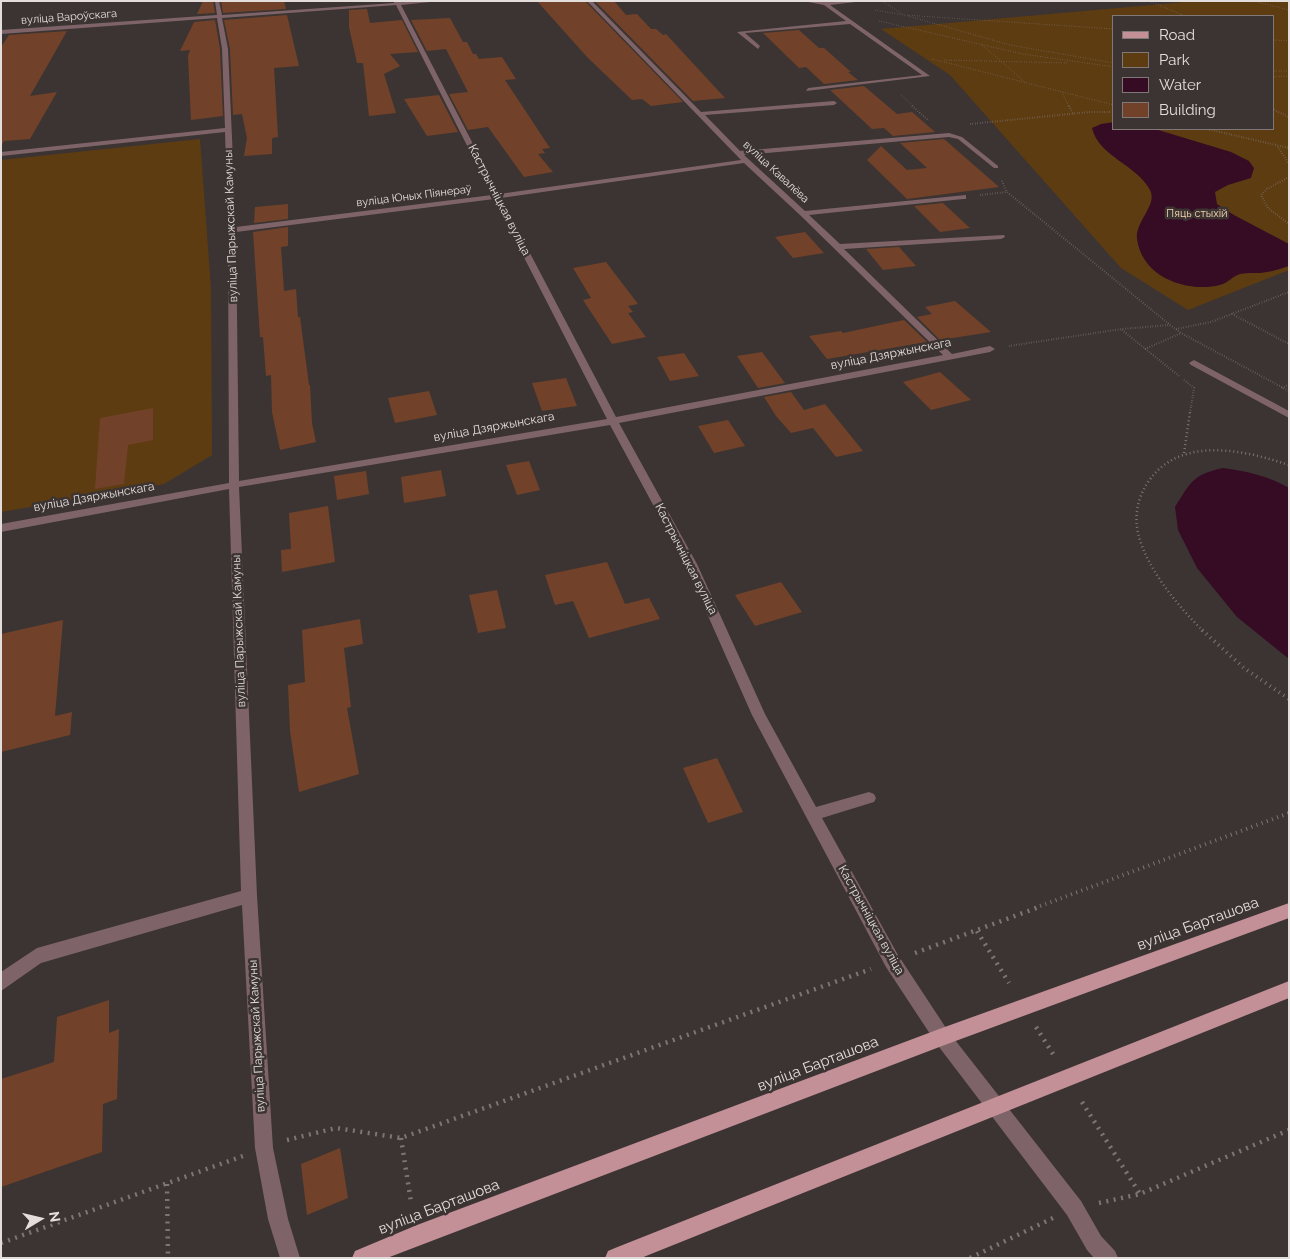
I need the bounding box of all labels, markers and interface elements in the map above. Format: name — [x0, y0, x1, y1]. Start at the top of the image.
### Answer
street label: вуліца Вароўскага — [21, 7, 117, 27]
legend — [1112, 15, 1275, 130]
text: Road — [1159, 26, 1195, 44]
text: Park — [1159, 51, 1190, 69]
text: Water — [1159, 76, 1201, 94]
text: Building — [1159, 101, 1216, 119]
street label: вуліца Кавалёва — [740, 138, 812, 206]
street label: Кастрычніцкая вуліца — [465, 142, 533, 258]
street label: вуліца Парыжскай Камуны — [221, 149, 241, 303]
street label: вуліца Юных Піянераў — [356, 182, 472, 210]
park label: Пяць стыхій — [1166, 207, 1228, 221]
street label: вуліца Дзяржынскага — [830, 335, 952, 373]
street label: вуліца Дзяржынскага — [432, 409, 556, 445]
street label: вуліца Дзяржынскага — [32, 479, 156, 515]
street label: Кастрычніцкая вуліца — [652, 501, 720, 617]
street label: вуліца Парыжскай Камуны — [229, 554, 249, 708]
street label: Кастрычніцкая вуліца — [835, 863, 907, 977]
street label: вуліца Барташова — [1135, 894, 1261, 954]
street label: вуліца Парыжскай Камуны — [246, 959, 268, 1113]
street label: вуліца Барташова — [755, 1033, 881, 1095]
street label: вуліца Барташова — [376, 1176, 502, 1238]
north arrow — [15, 1194, 65, 1244]
text: N — [46, 1210, 64, 1223]

